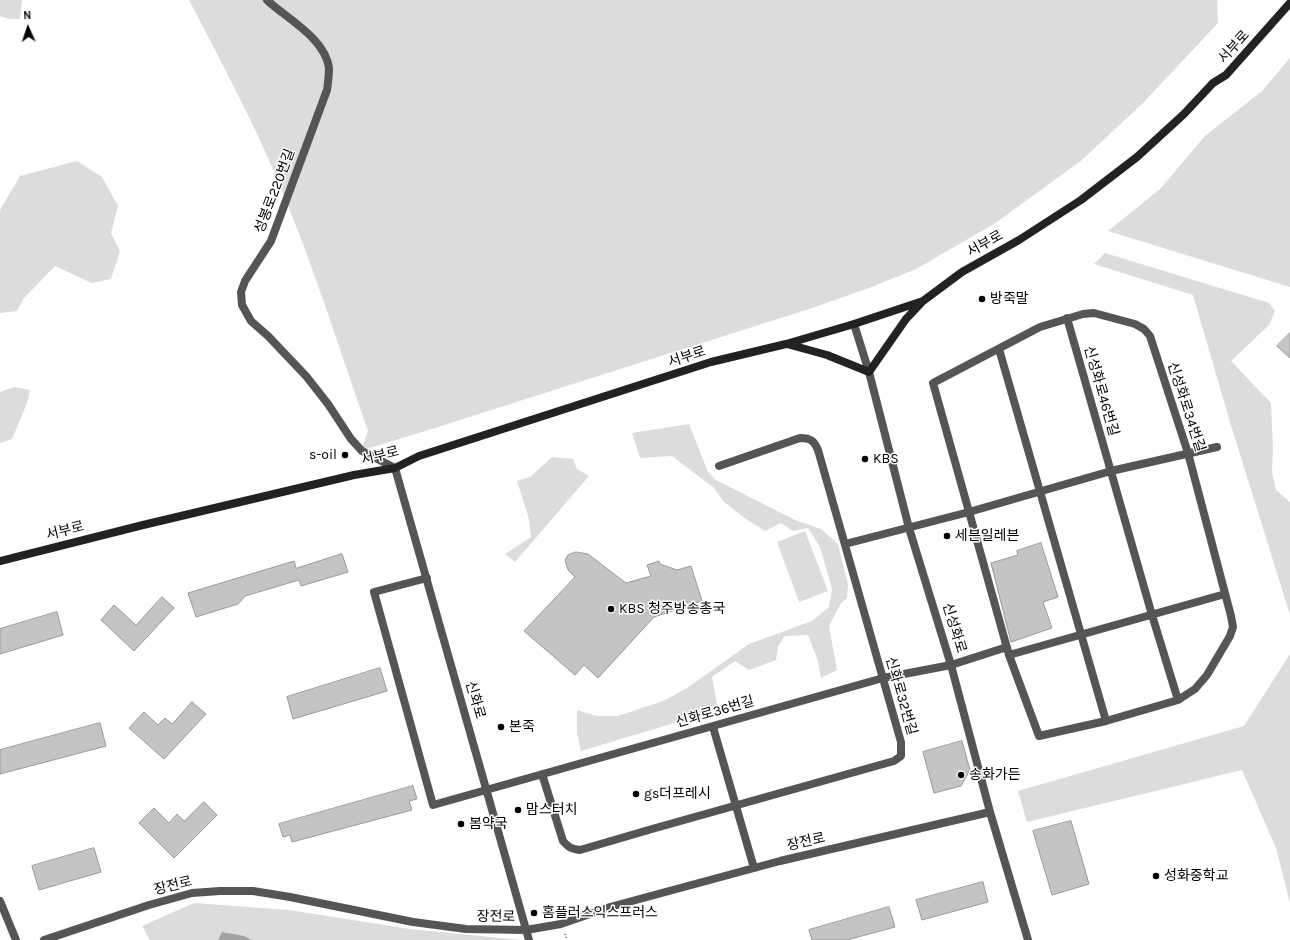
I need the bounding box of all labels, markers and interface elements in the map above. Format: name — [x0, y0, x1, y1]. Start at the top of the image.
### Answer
north arrow — [8, 8, 48, 48]
text: N — [23, 9, 32, 22]
street label: 서부로 — [1215, 27, 1253, 67]
street label: 성봉로220번길 — [251, 146, 299, 236]
street label: 서부로 — [964, 227, 1006, 261]
place label: 방죽말 — [990, 291, 1029, 307]
marker: 방죽말 — [977, 294, 987, 304]
street label: 서부로 — [666, 343, 708, 371]
street label: 신성화로46번길 — [1080, 344, 1122, 438]
street label: 신성화로34번길 — [1164, 360, 1208, 454]
street label: 서부로 — [359, 443, 401, 469]
place label: s-oil — [309, 447, 337, 463]
marker: s-oil — [340, 450, 350, 460]
place label: KBS — [873, 451, 899, 467]
marker: KBS — [860, 454, 870, 464]
street label: 서부로 — [44, 518, 86, 544]
place label: 세븐일레븐 — [955, 528, 1019, 544]
marker: 세븐일레븐 — [942, 531, 952, 541]
place label: KBS 청주방송총국 — [619, 601, 725, 617]
street label: 신성화로 — [938, 601, 970, 655]
marker: KBS 청주방송총국 — [606, 604, 616, 614]
street label: 신화로32번길 — [882, 655, 920, 737]
street label: 신화로 — [462, 679, 488, 721]
street label: 신화로36번길 — [674, 693, 756, 731]
place label: 본죽 — [509, 719, 535, 735]
marker: 본죽 — [496, 722, 506, 732]
place label: 송화가든 — [969, 767, 1021, 783]
marker: 송화가든 — [956, 770, 966, 780]
place label: gs더프레시 — [644, 786, 711, 802]
marker: gs더프레시 — [631, 789, 641, 799]
place label: 맘스터치 — [526, 802, 578, 818]
marker: 맘스터치 — [513, 805, 523, 815]
place label: 봄약국 — [469, 816, 508, 832]
marker: 봄약국 — [456, 819, 466, 829]
street label: 장전로 — [785, 829, 827, 855]
place label: 성화중학교 — [1164, 868, 1228, 884]
marker: 성화중학교 — [1151, 871, 1161, 881]
street label: 장전로 — [152, 873, 194, 899]
place label: 홈플러스익스프러스 — [542, 905, 658, 921]
street label: 장전로 — [477, 908, 515, 926]
marker: 홈플러스익스프러스 — [529, 908, 539, 918]

